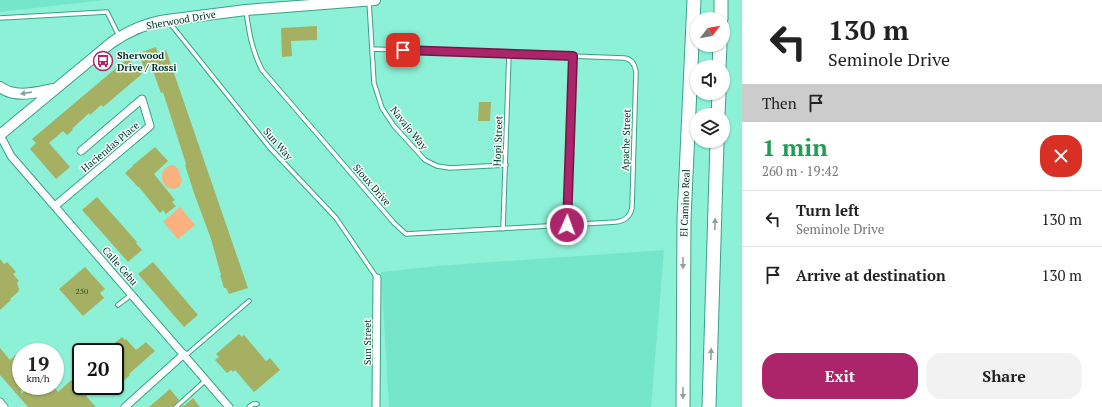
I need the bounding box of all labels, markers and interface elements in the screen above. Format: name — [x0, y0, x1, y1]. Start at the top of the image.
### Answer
street label: Sherwood Drive — [145, 7, 217, 33]
text: 130 m — [828, 11, 909, 48]
north arrow — [690, 12, 730, 52]
map controls — [690, 12, 730, 148]
icon: left — [762, 16, 814, 68]
pin — [386, 33, 420, 67]
icon: arrive — [392, 39, 414, 61]
text: Seminole Drive — [828, 47, 950, 71]
place label: Sherwood Drive / Rossi — [117, 49, 177, 74]
bus stop icon: Sherwood Drive / Rossi — [92, 50, 114, 72]
button: sound — [690, 60, 730, 100]
one-way arrow — [20, 90, 32, 96]
icon: arrive — [805, 92, 827, 114]
text: Then — [762, 93, 797, 113]
street label: Navajo Way — [388, 104, 431, 153]
street label: Apache Street — [618, 108, 634, 171]
button: layers — [690, 108, 730, 148]
street label: Hopi Street — [491, 115, 505, 167]
street label: Haciendas Place — [78, 119, 142, 175]
street label: Sun Way — [261, 125, 296, 163]
text: 1 min — [762, 131, 828, 163]
button: close — [1040, 135, 1082, 177]
street label: Sioux Drive — [350, 161, 394, 209]
text: 260 m · 19:42 — [762, 162, 839, 180]
street label: El Camino Real — [677, 169, 693, 237]
text: Turn left — [796, 200, 860, 220]
position arrow — [546, 204, 588, 246]
icon: left — [762, 208, 784, 230]
text: 130 m — [1041, 209, 1082, 229]
one-way arrow — [711, 218, 718, 230]
text: Seminole Drive — [796, 220, 884, 238]
street label: Calle Cebu — [100, 244, 141, 288]
one-way arrow — [680, 257, 686, 270]
icon: arrive — [762, 264, 784, 286]
text: Arrive at destination — [796, 265, 946, 285]
text: 130 m — [1041, 265, 1082, 285]
house number: 250 — [76, 286, 88, 296]
street label: Sun Street — [361, 319, 374, 365]
speed limit sign: 20 — [72, 343, 124, 395]
one-way arrow — [707, 348, 714, 360]
text: 19 — [27, 350, 49, 377]
button: Exit — [762, 353, 918, 399]
button: Share — [926, 353, 1082, 399]
text: km/h — [26, 372, 50, 385]
one-way arrow — [680, 387, 686, 400]

